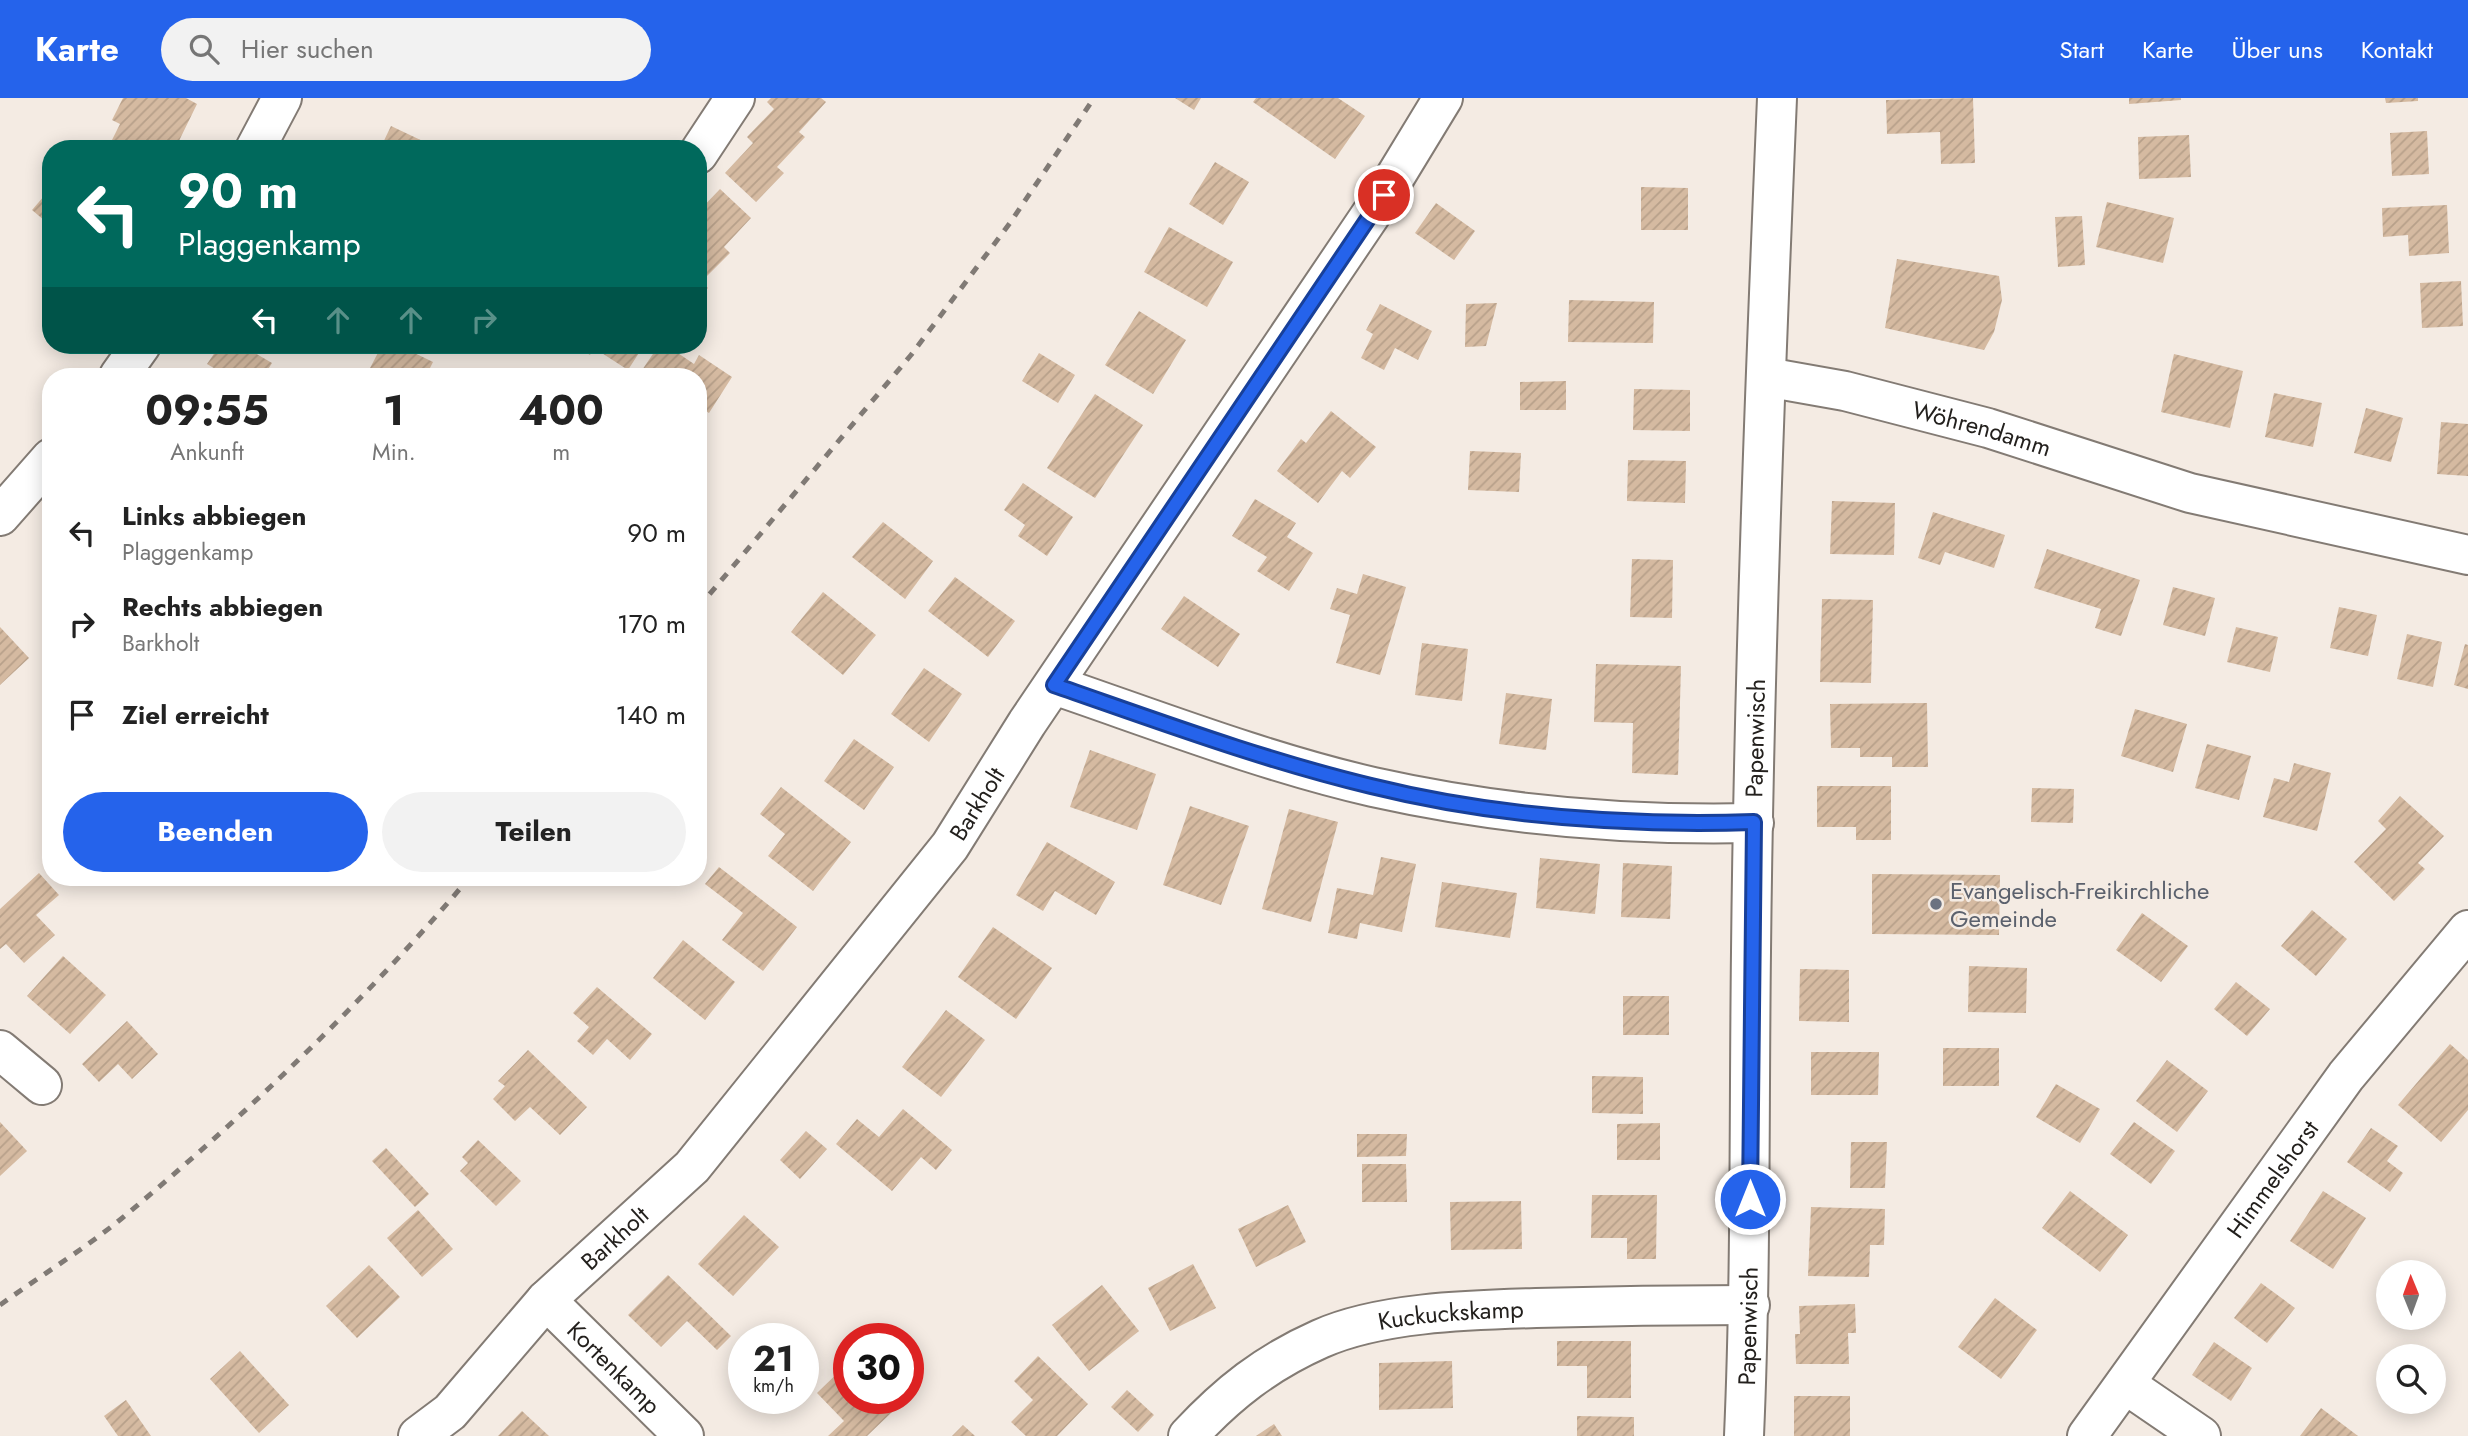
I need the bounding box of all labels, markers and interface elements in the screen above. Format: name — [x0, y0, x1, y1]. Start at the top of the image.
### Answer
search box — [161, 18, 651, 81]
text: Karte — [35, 26, 119, 73]
icon: search — [185, 30, 223, 68]
text: Hier suchen — [241, 30, 374, 68]
text: Start — [2060, 32, 2104, 67]
text: Karte — [2142, 32, 2193, 67]
text: Über uns — [2231, 32, 2323, 67]
text: Kontakt — [2361, 32, 2433, 67]
text: 90 m — [178, 156, 298, 226]
pin — [1354, 165, 1414, 225]
icon: left — [63, 168, 154, 259]
icon: arrive — [1365, 176, 1403, 214]
text: Plaggenkamp — [178, 221, 361, 267]
icon: left — [246, 301, 284, 339]
icon: ahead — [319, 301, 357, 339]
icon: ahead — [392, 301, 430, 339]
icon: right — [465, 301, 503, 339]
text: 09:55 — [145, 380, 269, 441]
text: 1 — [383, 380, 405, 441]
text: 400 — [519, 380, 604, 441]
street label: Wöhrendamm — [1909, 392, 2056, 465]
text: Ankunft — [170, 435, 244, 469]
text: Min. — [372, 435, 416, 469]
text: m — [552, 435, 570, 469]
text: Links abbiegen — [122, 497, 306, 535]
icon: left — [63, 514, 101, 552]
text: 90 m — [627, 514, 686, 552]
text: Plaggenkamp — [122, 535, 253, 569]
text: Rechts abbiegen — [122, 588, 323, 626]
icon: right — [63, 605, 101, 643]
text: 170 m — [617, 605, 686, 643]
text: Barkholt — [122, 626, 199, 660]
street label: Papenwisch — [1736, 678, 1774, 798]
icon: arrive — [63, 696, 101, 734]
text: Ziel erreicht — [122, 696, 269, 734]
text: 140 m — [615, 696, 686, 734]
street label: Barkholt — [940, 760, 1013, 847]
button: Beenden — [63, 792, 368, 872]
button: Teilen — [382, 792, 686, 872]
place label: Evangelisch-Freikirchliche Gemeinde — [1950, 873, 2209, 936]
marker: Evangelisch-Freikirchliche Gemeinde — [1928, 896, 1944, 912]
street label: Himmelshorst — [2218, 1112, 2327, 1245]
position arrow — [1713, 1162, 1787, 1236]
street label: Barkholt — [573, 1197, 656, 1278]
north arrow — [2376, 1260, 2446, 1330]
map controls — [2376, 1260, 2446, 1414]
street label: Papenwisch — [1728, 1266, 1766, 1386]
street label: Kuckuckskamp — [1375, 1291, 1524, 1338]
street label: Kortenkamp — [560, 1313, 669, 1422]
speed limit sign: 30 — [833, 1323, 924, 1414]
text: 21 — [753, 1334, 794, 1384]
button: search — [2376, 1344, 2446, 1414]
text: km/h — [753, 1373, 794, 1399]

